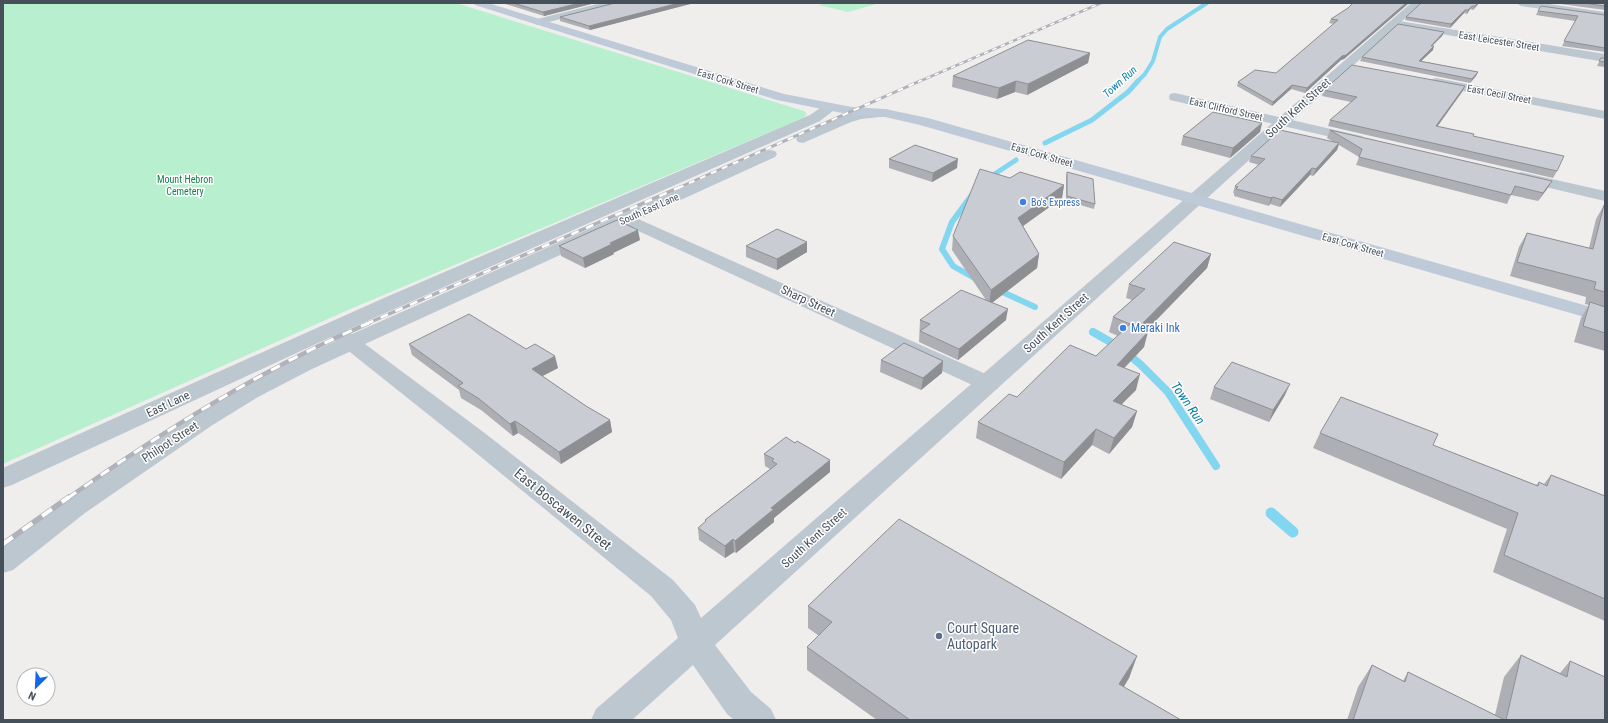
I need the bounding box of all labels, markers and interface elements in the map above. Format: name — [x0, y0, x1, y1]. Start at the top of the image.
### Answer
street label: East Leicester Street — [1458, 29, 1540, 53]
water label: Town Run — [1100, 63, 1140, 101]
street label: East Cork Street — [696, 66, 760, 96]
street label: South Kent Street — [1263, 75, 1334, 141]
street label: East Cecil Street — [1466, 82, 1532, 106]
street label: East Clifford Street — [1188, 95, 1264, 123]
street label: East Cork Street — [1010, 141, 1074, 169]
park label: Mount Hebron Cemetery — [157, 174, 213, 197]
street label: South East Lane — [618, 191, 681, 227]
marker: Bo's Express — [1018, 197, 1028, 207]
place label: Bo's Express — [1031, 197, 1081, 208]
street label: East Cork Street — [1321, 231, 1385, 259]
street label: Sharp Street — [779, 282, 838, 320]
street label: South Kent Street — [1021, 290, 1092, 356]
place label: Meraki Ink — [1131, 321, 1181, 335]
marker: Meraki Ink — [1118, 323, 1128, 333]
water label: Town Run — [1168, 379, 1208, 427]
street label: East Lane — [144, 388, 192, 420]
street label: Philpot Street — [139, 418, 201, 465]
street label: East Boscawen Street — [511, 465, 615, 553]
street label: South Kent Street — [779, 505, 850, 571]
place label: Court Square Autopark — [947, 620, 1020, 652]
marker: Court Square Autopark — [934, 631, 944, 641]
north arrow — [16, 667, 56, 707]
text: N — [26, 688, 38, 703]

